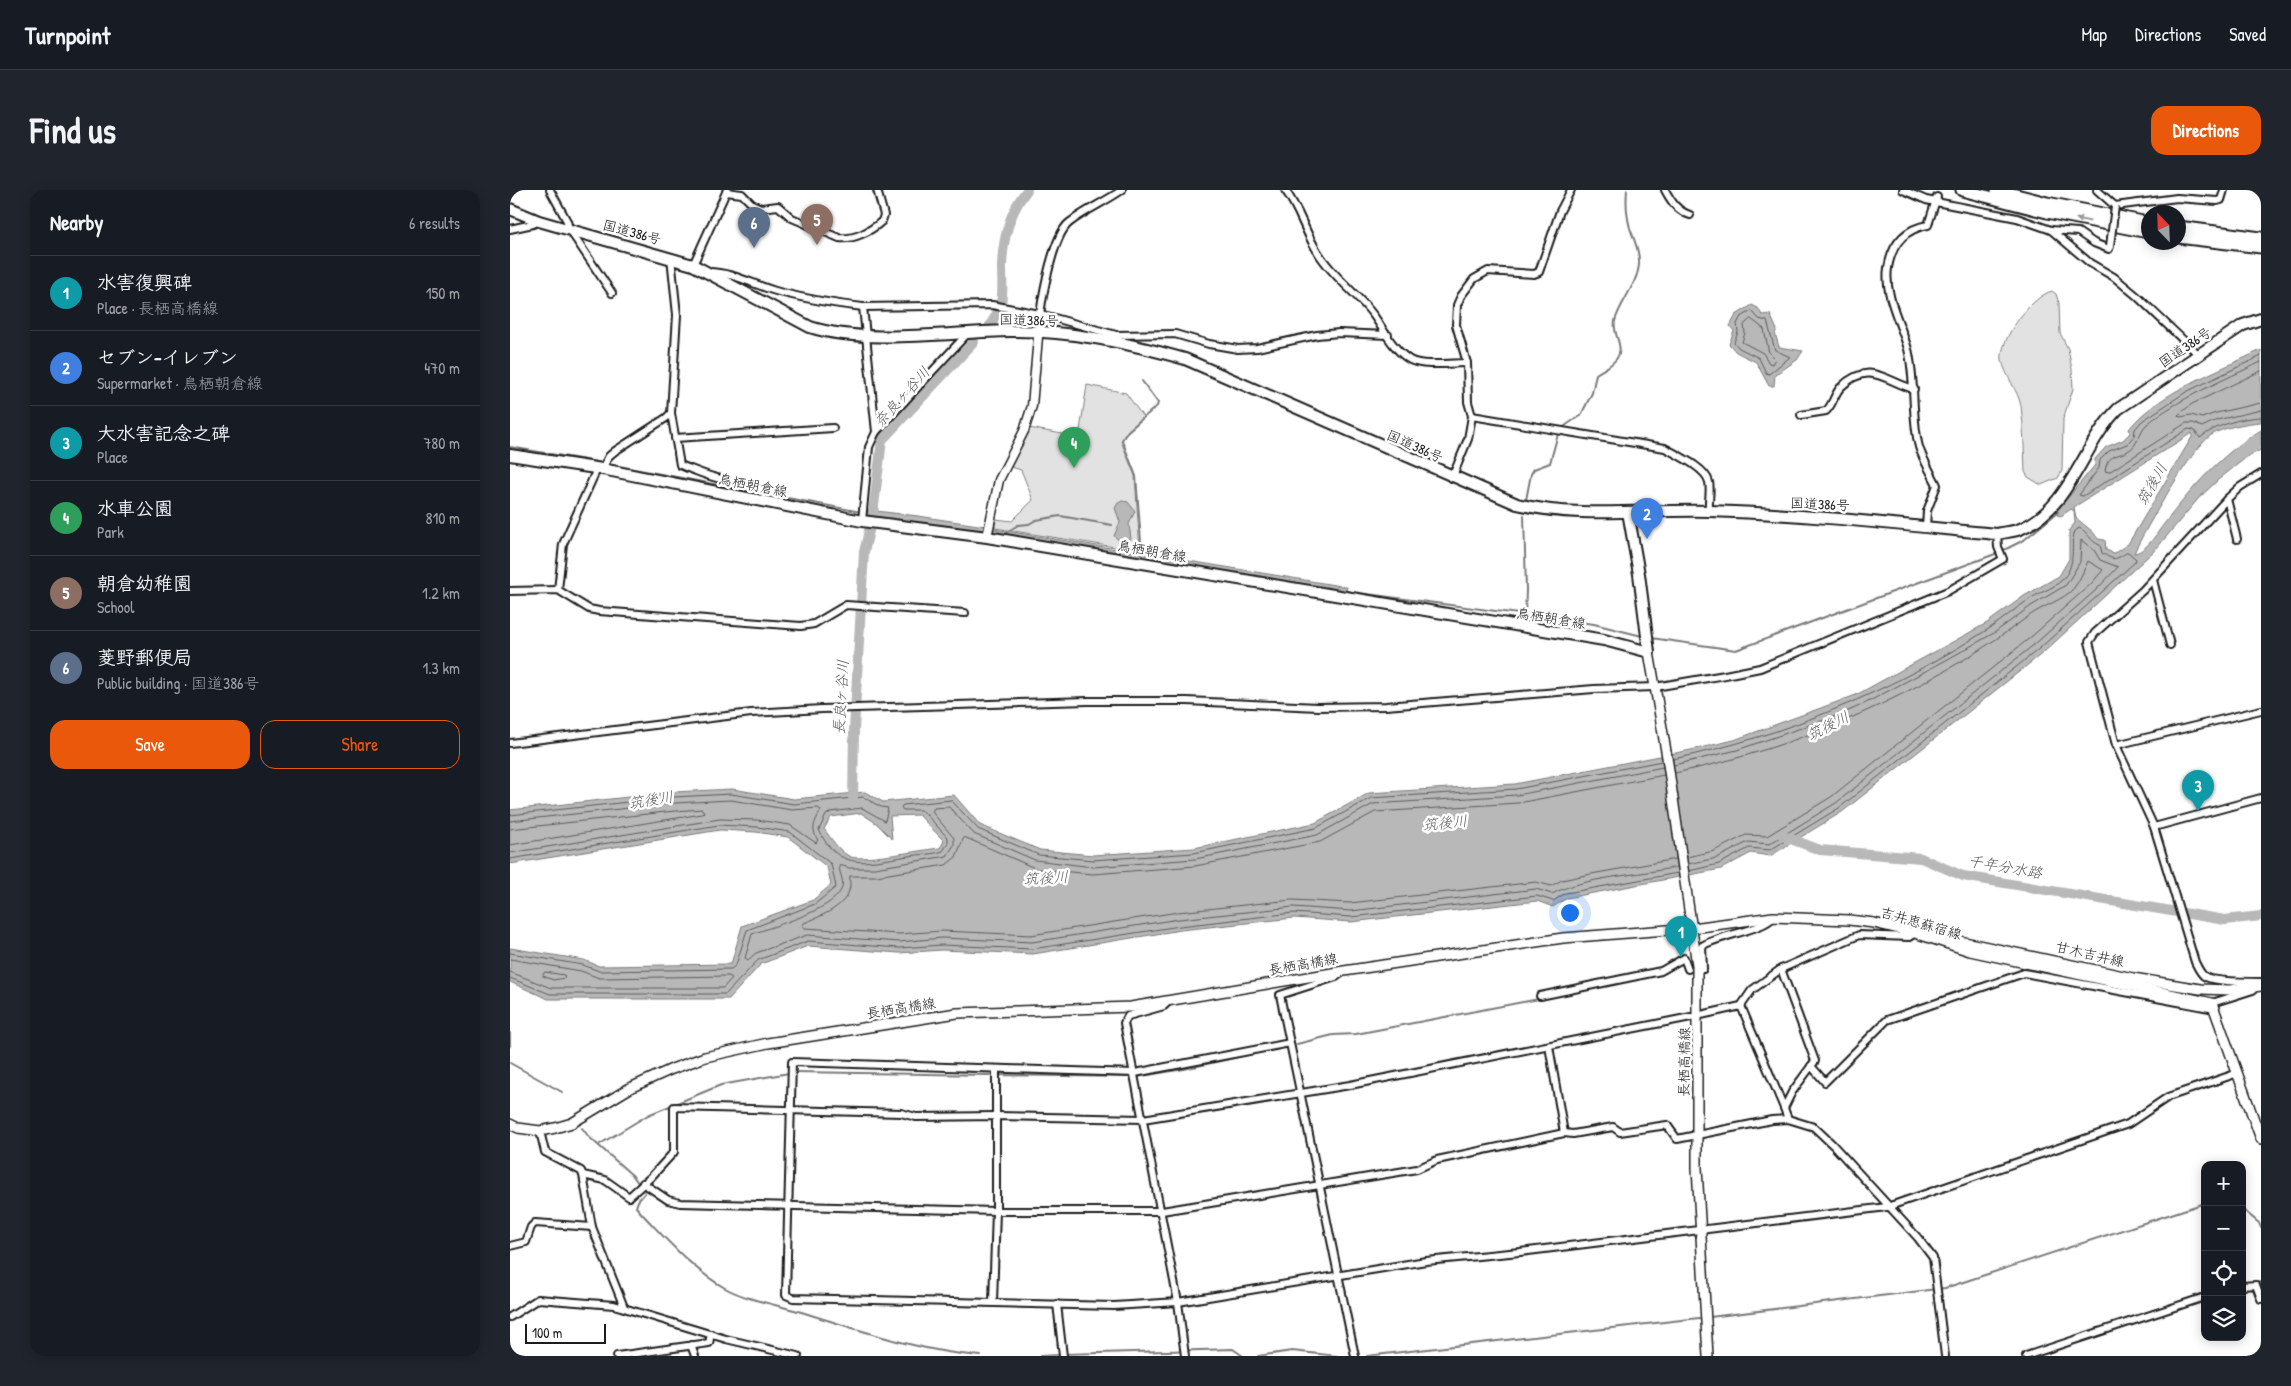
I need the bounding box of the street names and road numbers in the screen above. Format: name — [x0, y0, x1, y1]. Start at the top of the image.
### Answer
street label: 国道386号 — [601, 215, 664, 248]
street label: 国道386号 — [999, 309, 1059, 330]
street label: 国道386号 — [2155, 322, 2215, 371]
street label: 国道386号 — [1384, 425, 1446, 466]
street label: 鳥栖朝倉線 — [717, 469, 789, 501]
street label: 国道386号 — [1790, 492, 1850, 515]
street label: 鳥栖朝倉線 — [1116, 535, 1188, 566]
street label: 鳥栖朝倉線 — [1515, 603, 1587, 632]
street label: 吉井恵蘇宿線 — [1878, 902, 1964, 943]
street label: 甘木吉井線 — [2054, 936, 2126, 971]
street label: 長栖高橋線 — [1267, 948, 1339, 979]
street label: 長栖高橋線 — [865, 993, 937, 1022]
street label: 長栖高橋線 — [1673, 1027, 1694, 1097]

